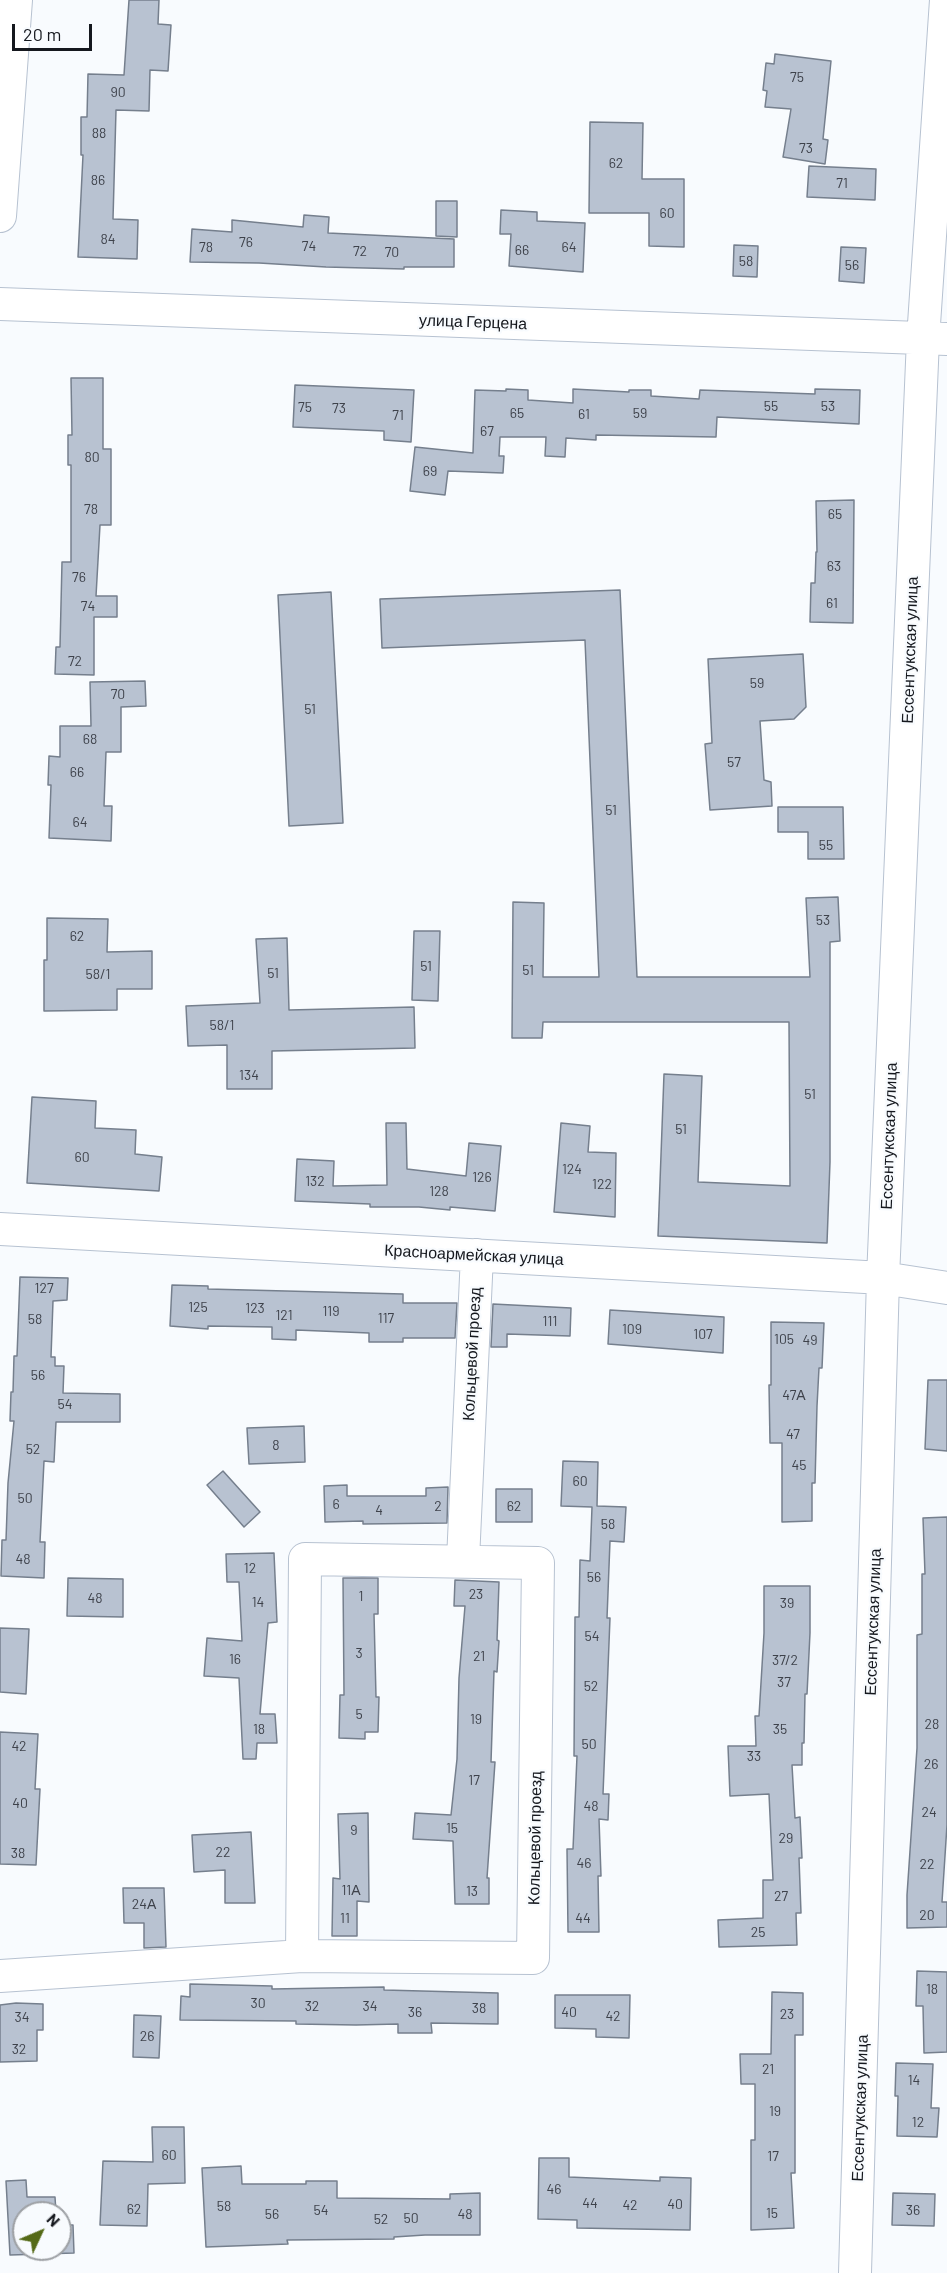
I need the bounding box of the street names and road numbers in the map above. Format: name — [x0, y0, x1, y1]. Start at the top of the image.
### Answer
street label: улица Герцена — [419, 311, 527, 333]
street label: Ессентукская улица — [898, 576, 922, 724]
street label: Ессентукская улица — [877, 1062, 901, 1210]
street label: Красноармейская улица — [384, 1241, 564, 1269]
street label: Кольцевой проезд — [459, 1287, 485, 1421]
street label: Ессентукская улица — [861, 1548, 885, 1696]
street label: Кольцевой проезд — [524, 1771, 546, 1905]
street label: Ессентукская улица — [848, 2034, 872, 2182]

